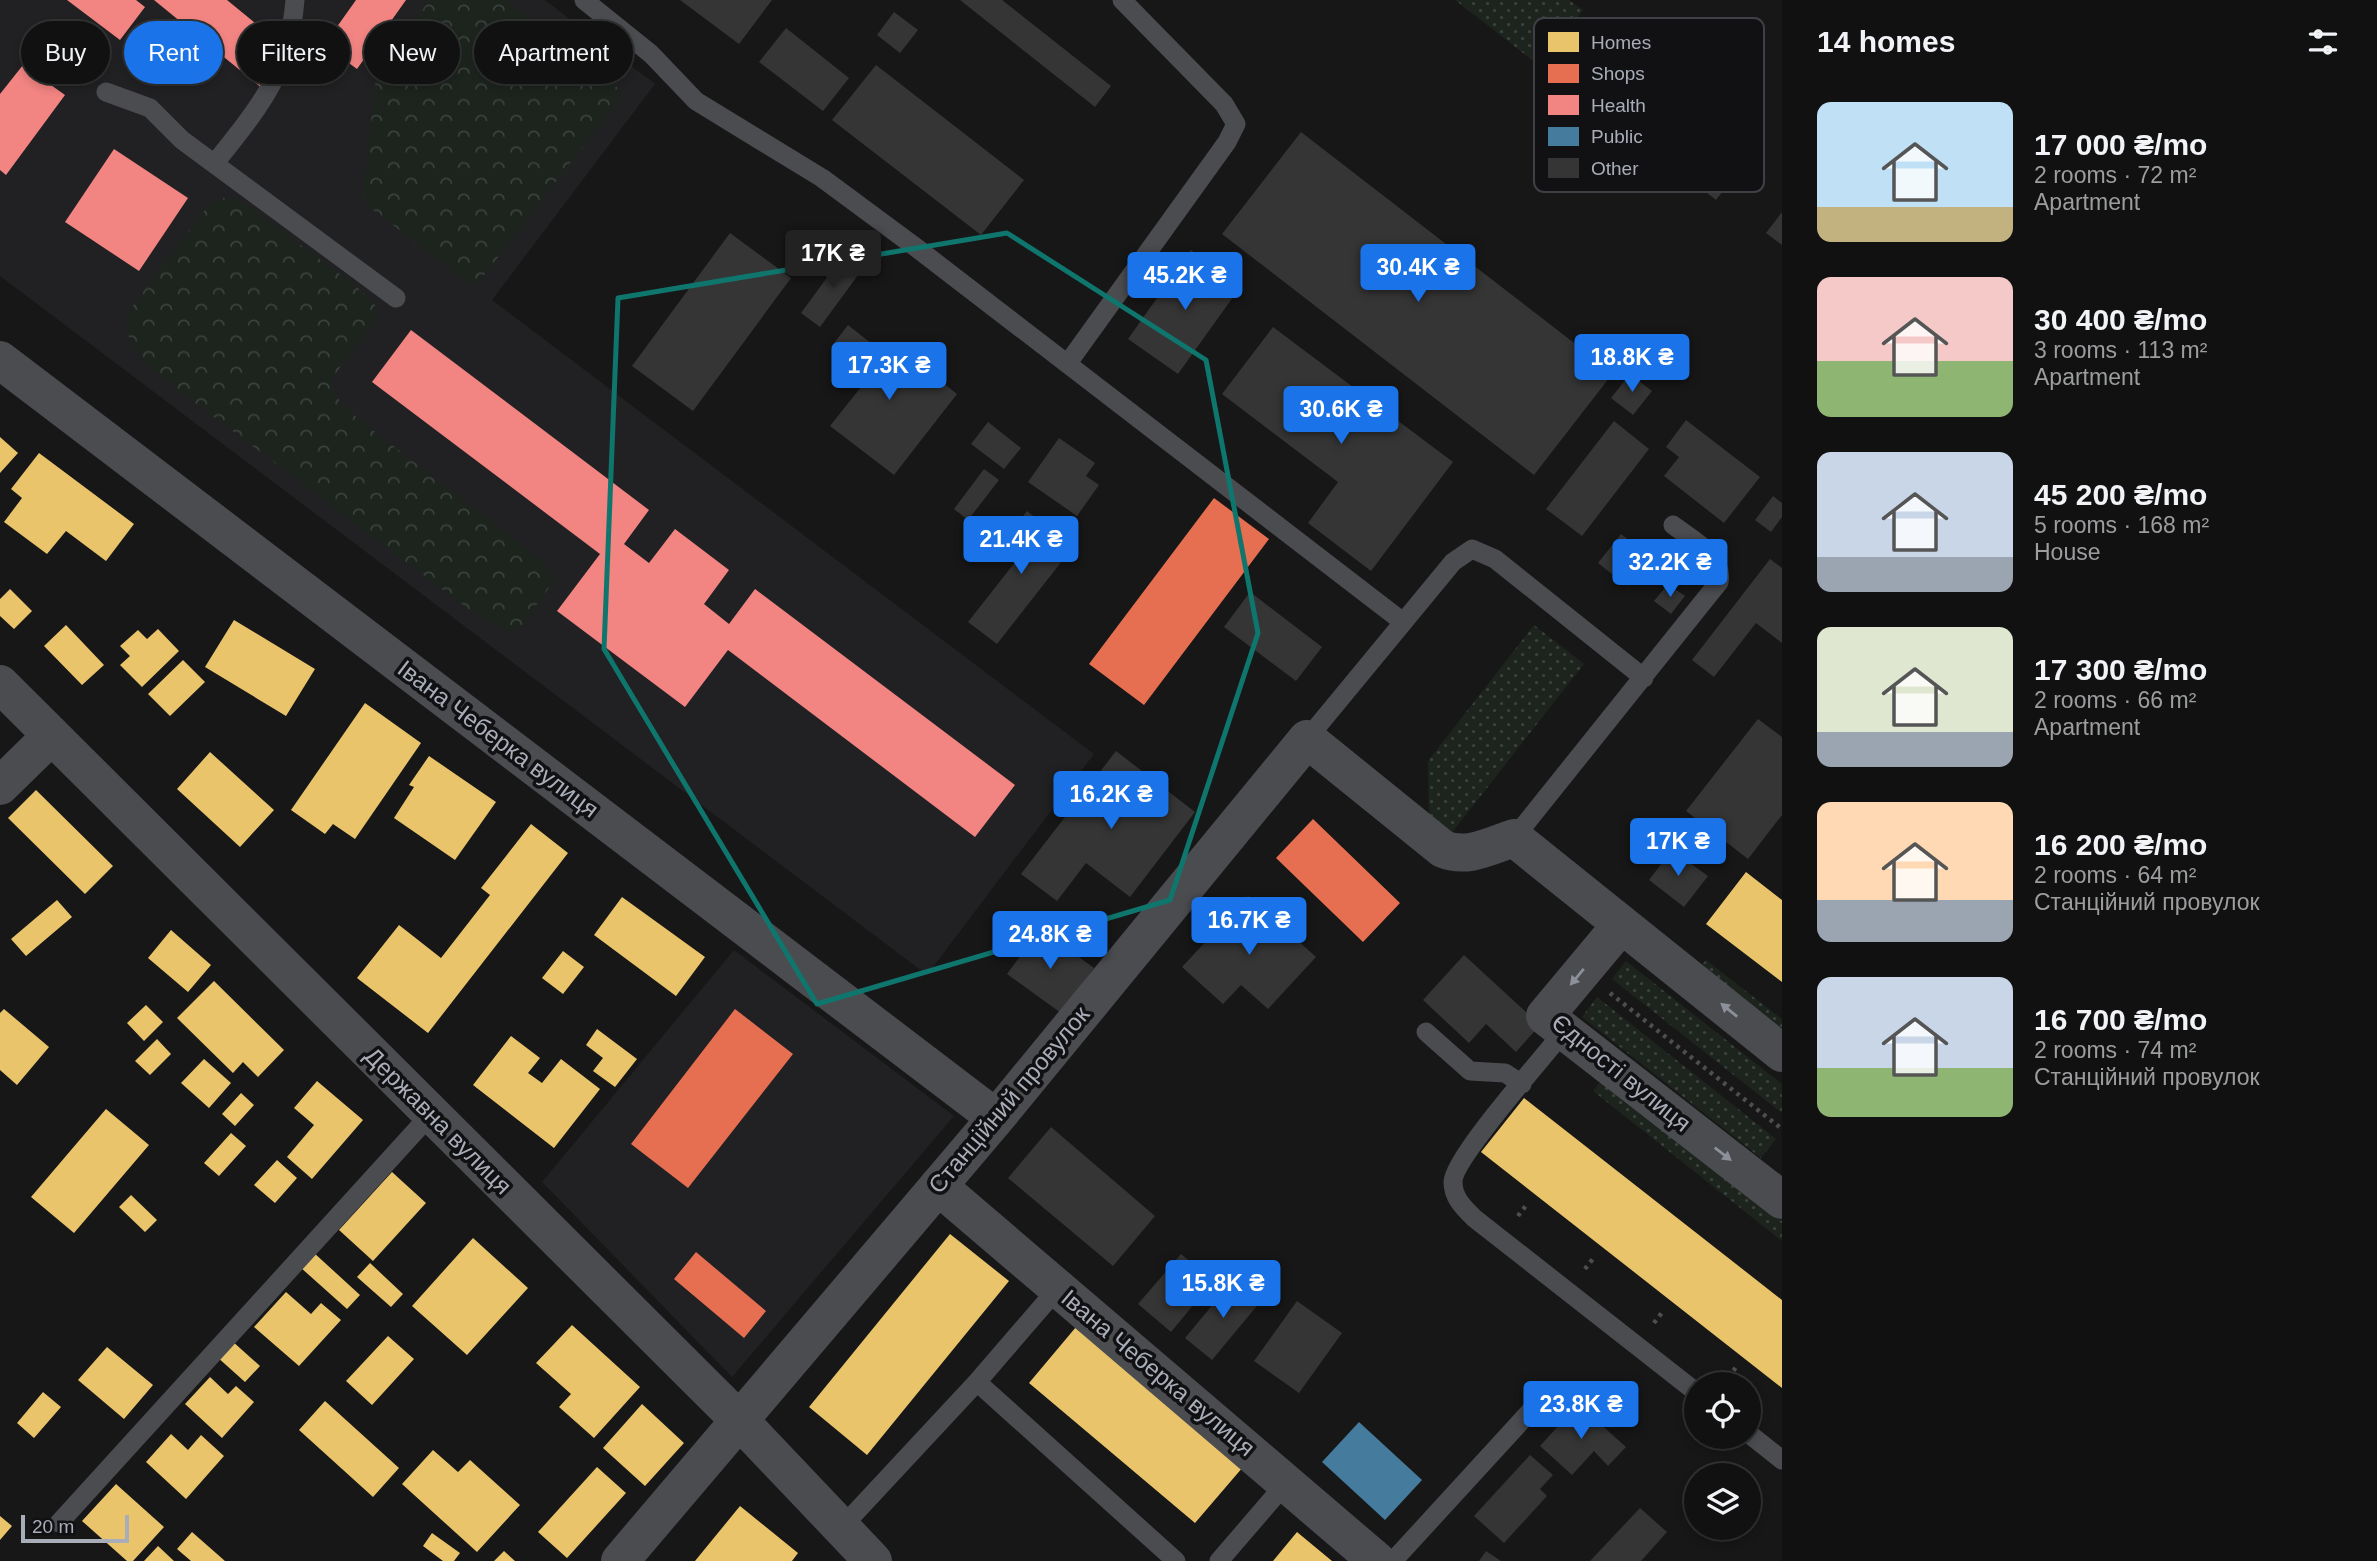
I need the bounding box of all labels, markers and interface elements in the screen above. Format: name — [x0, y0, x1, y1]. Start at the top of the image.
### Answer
legend — [1534, 18, 1764, 192]
chip: Buy — [21, 21, 110, 84]
chip: Rent — [124, 21, 223, 84]
chip: Filters — [237, 21, 350, 84]
chip: New — [364, 21, 460, 84]
chip: Apartment — [474, 21, 633, 84]
icon: filters — [2304, 23, 2342, 61]
text: 14 homes — [1817, 25, 1955, 58]
text: Homes — [1591, 32, 1651, 53]
text: Shops — [1591, 63, 1645, 84]
text: Health — [1591, 95, 1646, 116]
text: Public — [1591, 126, 1643, 147]
text: 17 000 ₴/mo — [2034, 128, 2207, 161]
icon: home — [1873, 130, 1957, 214]
text: Other — [1591, 158, 1639, 179]
text: 2 rooms · 72 m² — [2034, 162, 2196, 188]
text: Apartment — [2034, 189, 2140, 215]
pin: 17K ₴ — [784, 230, 882, 290]
text: 17K ₴ — [801, 240, 865, 266]
pin: 30.4K ₴ — [1353, 244, 1483, 304]
pin: 45.2K ₴ — [1120, 252, 1250, 312]
text: 30.4K ₴ — [1376, 254, 1460, 280]
text: 45.2K ₴ — [1143, 262, 1227, 288]
text: 30 400 ₴/mo — [2034, 303, 2207, 336]
icon: home — [1873, 305, 1957, 389]
pin: 18.8K ₴ — [1567, 334, 1697, 394]
text: 3 rooms · 113 m² — [2034, 337, 2207, 363]
pin: 17.3K ₴ — [824, 342, 954, 402]
text: 18.8K ₴ — [1590, 344, 1674, 370]
text: 17.3K ₴ — [847, 352, 931, 378]
text: Apartment — [2034, 364, 2140, 390]
pin: 30.6K ₴ — [1276, 386, 1406, 446]
text: 30.6K ₴ — [1299, 396, 1383, 422]
text: 45 200 ₴/mo — [2034, 478, 2207, 511]
icon: home — [1873, 480, 1957, 564]
text: 5 rooms · 168 m² — [2034, 512, 2209, 538]
pin: 21.4K ₴ — [956, 516, 1086, 576]
text: 21.4K ₴ — [979, 526, 1063, 552]
text: House — [2034, 539, 2100, 565]
pin: 32.2K ₴ — [1605, 540, 1735, 599]
text: 32.2K ₴ — [1628, 549, 1712, 575]
text: 17 300 ₴/mo — [2034, 653, 2207, 686]
street label: Івана Чеберка вулиця — [393, 654, 604, 823]
icon: home — [1873, 655, 1957, 739]
text: 2 rooms · 66 m² — [2034, 687, 2196, 713]
text: Apartment — [2034, 714, 2140, 740]
pin: 16.2K ₴ — [1046, 772, 1176, 831]
text: 16.2K ₴ — [1069, 781, 1153, 807]
pin: 17K ₴ — [1629, 818, 1727, 878]
text: 17K ₴ — [1646, 828, 1710, 854]
text: 16 200 ₴/mo — [2034, 828, 2207, 861]
icon: home — [1873, 830, 1957, 914]
text: 2 rooms · 64 m² — [2034, 862, 2196, 888]
text: Станційний провулок — [2034, 889, 2260, 915]
pin: 16.7K ₴ — [1184, 898, 1314, 957]
text: 16.7K ₴ — [1207, 907, 1291, 933]
pin: 24.8K ₴ — [985, 912, 1115, 971]
text: 24.8K ₴ — [1008, 921, 1092, 947]
one-way arrow — [1570, 968, 1585, 986]
street label: Станційний провулок — [923, 1000, 1095, 1199]
one-way arrow — [1720, 1003, 1738, 1018]
text: 16 700 ₴/mo — [2034, 1003, 2207, 1036]
icon: home — [1873, 1005, 1957, 1089]
street label: Єдності вулиця — [1546, 1008, 1696, 1137]
text: 2 rooms · 74 m² — [2034, 1037, 2196, 1063]
street label: Державна вулиця — [359, 1042, 517, 1200]
text: Станційний провулок — [2034, 1064, 2260, 1090]
one-way arrow — [1714, 1147, 1732, 1161]
pin: 15.8K ₴ — [1158, 1260, 1288, 1320]
text: 15.8K ₴ — [1181, 1270, 1265, 1296]
street label: Івана Чеберка вулиця — [1056, 1284, 1260, 1461]
map controls — [1684, 1372, 1761, 1540]
button: locate — [1684, 1372, 1761, 1449]
pin: 23.8K ₴ — [1516, 1382, 1646, 1441]
text: 23.8K ₴ — [1539, 1391, 1623, 1417]
button: layers — [1684, 1463, 1761, 1540]
scale bar — [21, 1512, 130, 1544]
text: 20 m — [32, 1516, 74, 1537]

